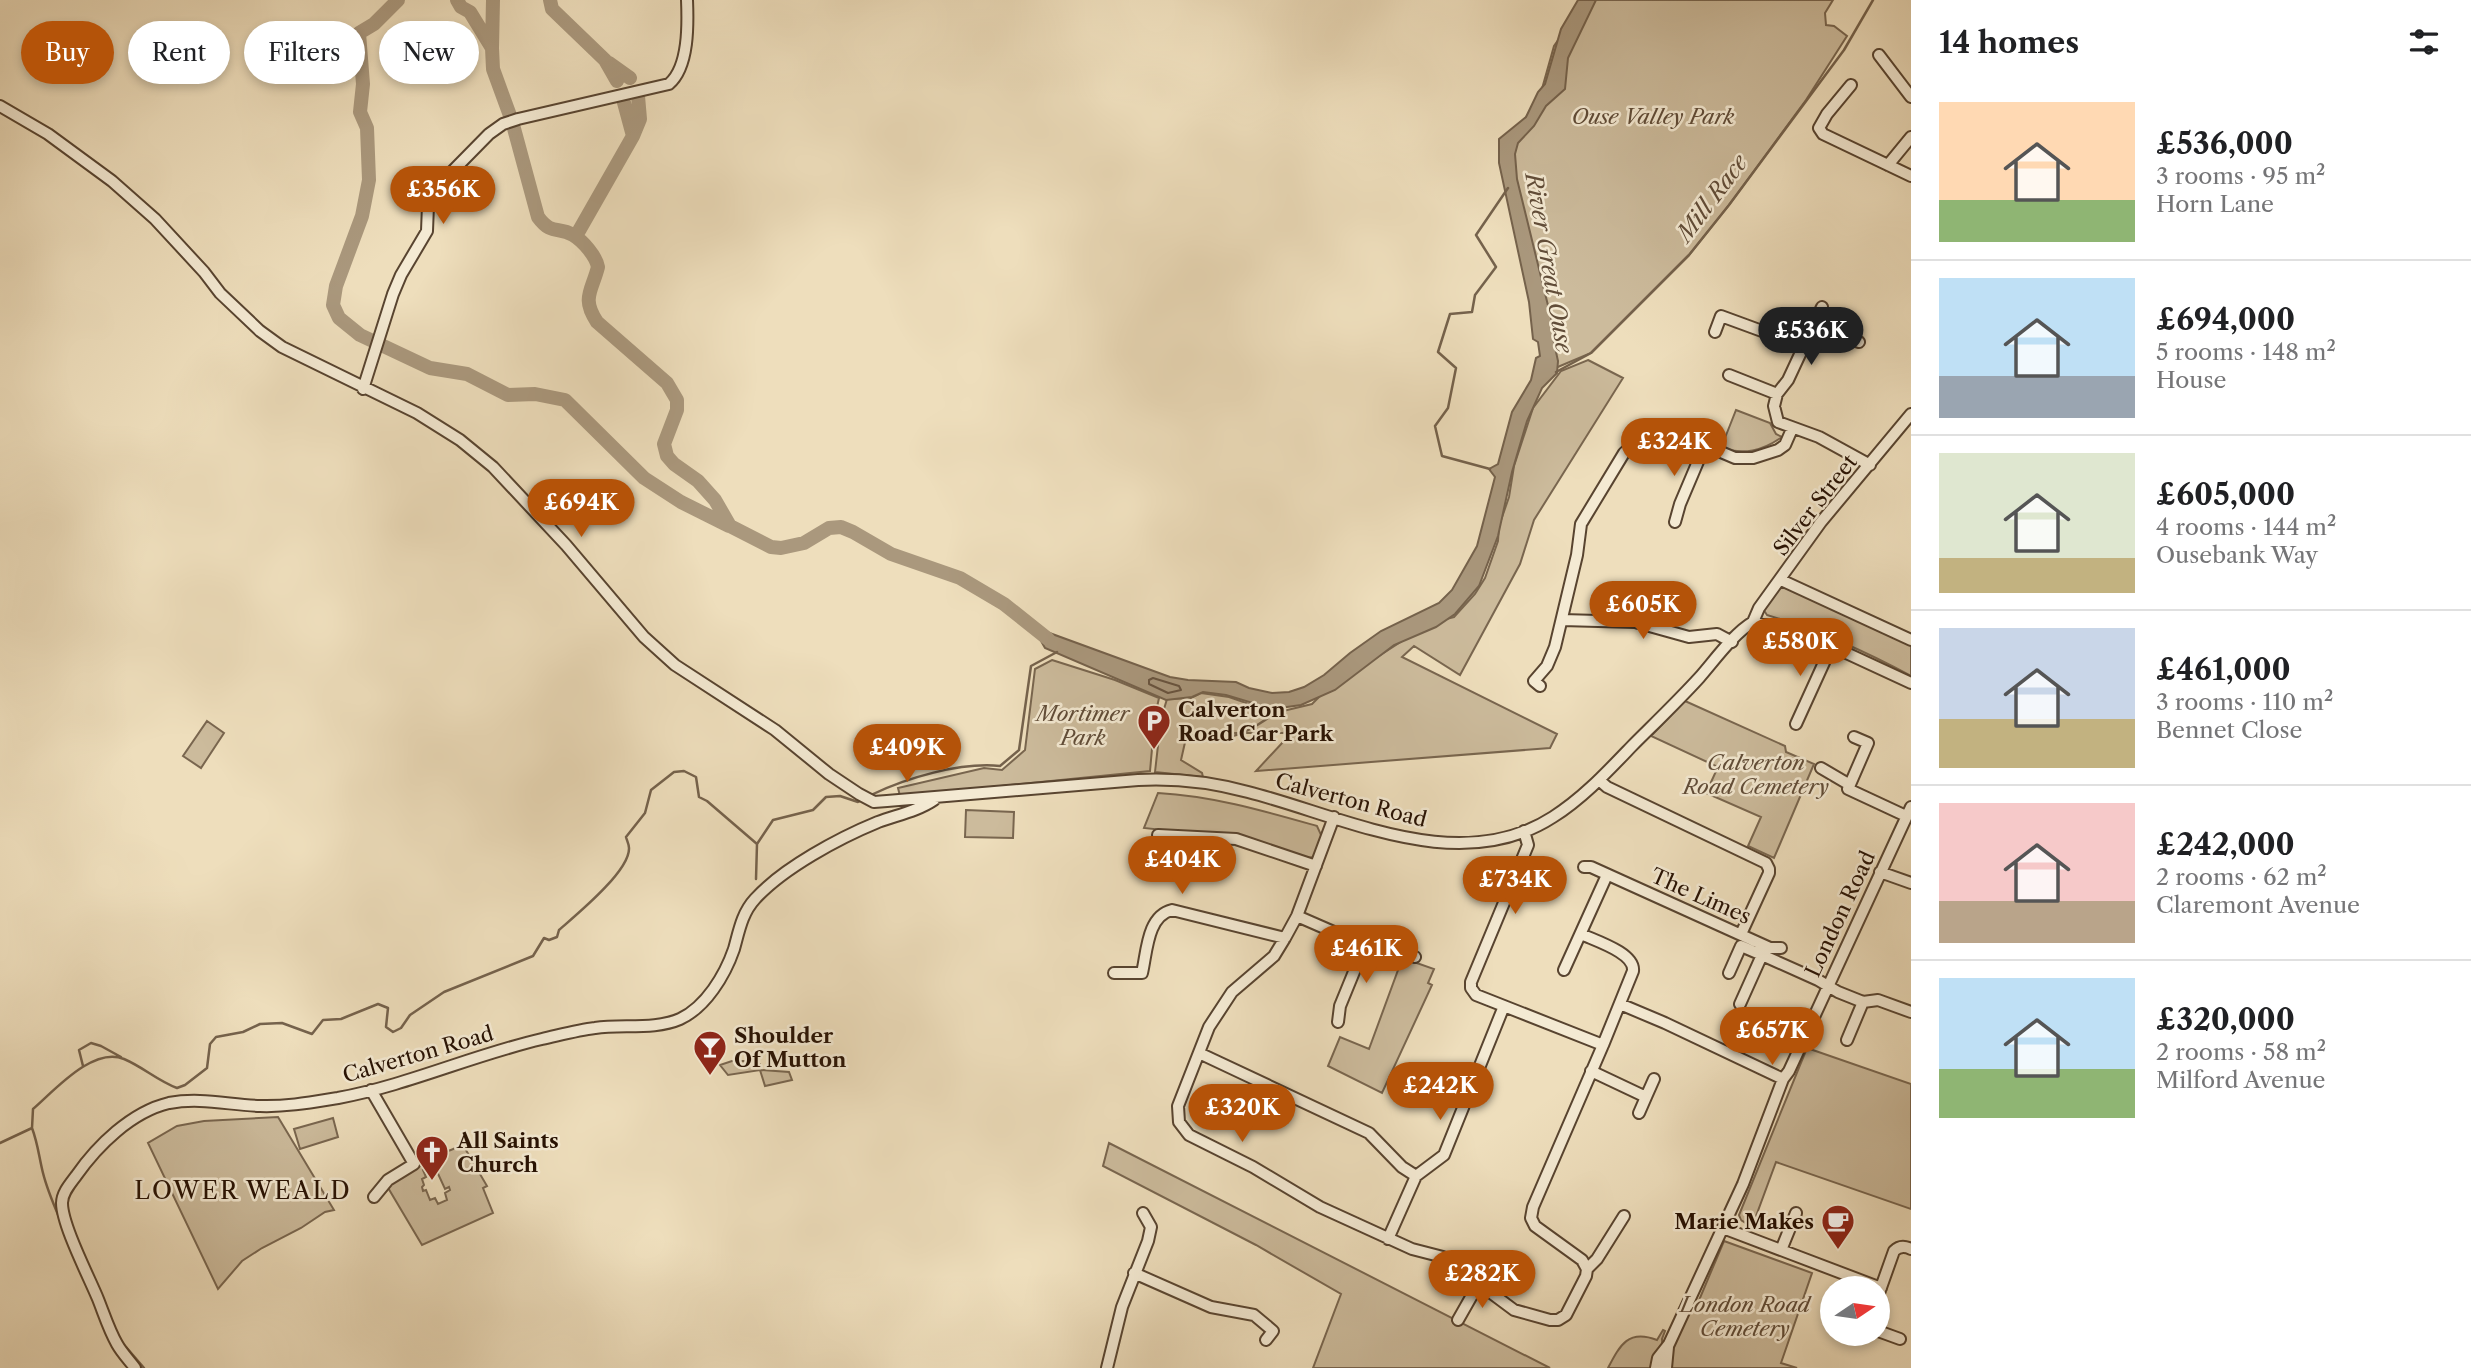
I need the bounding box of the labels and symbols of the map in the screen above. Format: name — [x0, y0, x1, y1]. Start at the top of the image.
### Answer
park label: Ouse Valley Park — [1571, 104, 1735, 129]
water label: Mill Race — [1669, 149, 1754, 249]
pin: £356K — [394, 166, 492, 226]
water label: River Great Ouse — [1519, 169, 1579, 356]
pin: £536K — [1762, 308, 1860, 367]
pin: £324K — [1625, 419, 1723, 478]
street label: Silver Street — [1768, 449, 1862, 560]
pin: £694K — [532, 480, 630, 539]
pin: £605K — [1594, 582, 1692, 641]
pin: £580K — [1751, 618, 1849, 678]
place label: Calverton Road Car Park — [1178, 697, 1335, 746]
park label: Mortimer Park — [1034, 701, 1131, 750]
parking icon: Calverton Road Car Park — [1135, 702, 1173, 751]
pin: £409K — [858, 724, 956, 784]
park label: Calverton Road Cemetery — [1681, 750, 1829, 799]
street label: Calverton Road — [1273, 768, 1430, 832]
pin: £404K — [1133, 836, 1231, 896]
street label: London Road — [1800, 847, 1880, 981]
pin: £734K — [1466, 856, 1564, 916]
street label: The Limes — [1647, 863, 1755, 929]
pin: £461K — [1317, 926, 1415, 985]
pin: £657K — [1723, 1007, 1821, 1067]
street label: Calverton Road — [340, 1020, 496, 1087]
place label: Shoulder Of Mutton — [734, 1023, 847, 1072]
bar icon: Shoulder Of Mutton — [691, 1028, 729, 1077]
pin: £242K — [1391, 1062, 1489, 1122]
pin: £320K — [1193, 1084, 1291, 1144]
place label: All Saints Church — [456, 1128, 559, 1177]
church icon: All Saints Church — [413, 1133, 451, 1182]
district label: LOWER WEALD — [134, 1176, 352, 1205]
cafe icon: Marie Makes — [1819, 1202, 1857, 1251]
place label: Marie Makes — [1674, 1209, 1814, 1234]
pin: £282K — [1433, 1250, 1531, 1310]
north arrow — [1820, 1276, 1890, 1346]
park label: London Road Cemetery — [1678, 1292, 1813, 1341]

